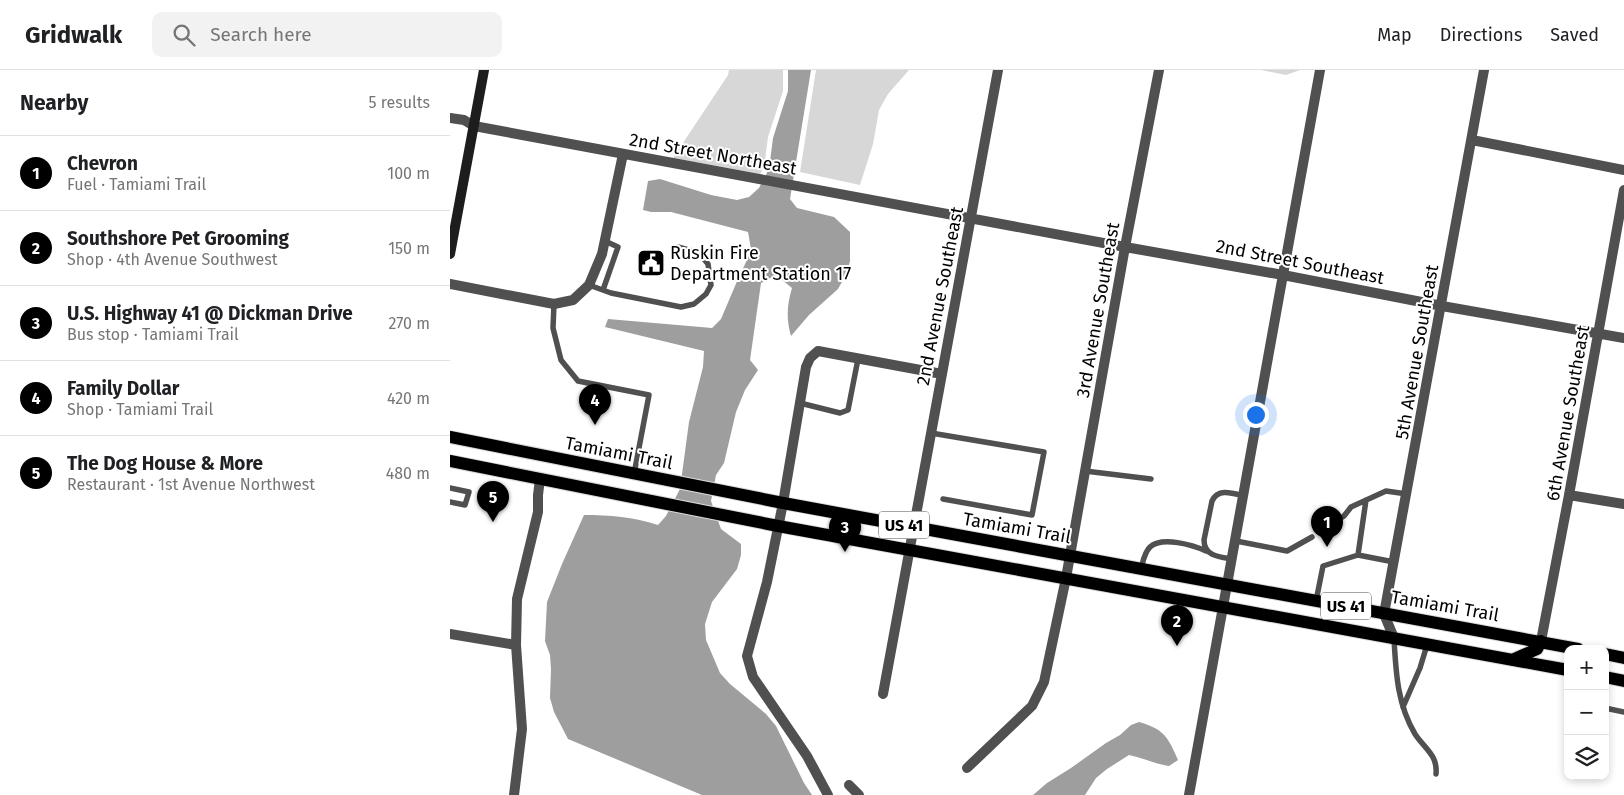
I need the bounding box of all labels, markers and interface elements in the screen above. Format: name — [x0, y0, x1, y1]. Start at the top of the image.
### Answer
search box — [152, 12, 502, 57]
text: Gridwalk — [25, 21, 122, 49]
icon: search — [170, 21, 198, 49]
text: Search here — [210, 23, 312, 46]
text: Map — [1377, 24, 1412, 46]
text: Directions — [1440, 24, 1522, 46]
text: Saved — [1550, 24, 1599, 46]
text: Nearby — [20, 90, 88, 116]
text: 5 results — [369, 93, 430, 112]
street label: 2nd Street Northeast — [628, 128, 799, 180]
text: Chevron — [67, 152, 138, 175]
text: 1 — [32, 164, 40, 183]
text: 100 m — [387, 164, 430, 183]
text: Fuel · Tamiami Trail — [67, 175, 206, 194]
street label: 2nd Avenue Southeast — [912, 204, 968, 387]
street label: 3rd Avenue Southeast — [1072, 220, 1124, 399]
text: Southshore Pet Grooming — [67, 227, 289, 250]
street label: 2nd Street Southeast — [1214, 235, 1386, 289]
text: 2 — [32, 239, 40, 258]
text: 150 m — [388, 239, 430, 258]
place label: Ruskin Fire Department Station 17 — [670, 242, 851, 285]
public building icon: Ruskin Fire Department Station 17 — [636, 248, 666, 278]
text: Shop · 4th Avenue Southwest — [67, 250, 277, 269]
street label: 5th Avenue Southeast — [1391, 262, 1443, 441]
text: U.S. Highway 41 @ Dickman Drive — [67, 302, 353, 325]
text: 3 — [32, 314, 40, 333]
text: 270 m — [388, 314, 430, 333]
street label: 6th Avenue Southeast — [1542, 323, 1594, 503]
text: Bus stop · Tamiami Trail — [67, 325, 239, 344]
text: Family Dollar — [67, 377, 179, 400]
pin: 4 — [579, 384, 611, 425]
text: 4 — [31, 389, 41, 408]
text: 420 m — [387, 389, 430, 408]
text: Shop · Tamiami Trail — [67, 400, 213, 419]
your location — [1243, 402, 1269, 428]
street label: Tamiami Trail — [563, 432, 675, 474]
text: The Dog House & More — [67, 452, 263, 475]
text: 5 — [32, 464, 40, 483]
text: 480 m — [386, 464, 430, 483]
text: Restaurant · 1st Avenue Northwest — [67, 475, 315, 494]
pin: 5 — [477, 481, 509, 522]
pin: 1 — [1311, 506, 1343, 547]
street label: Tamiami Trail — [961, 508, 1073, 548]
pin: 3 — [829, 511, 861, 552]
road number: US 41 — [879, 512, 929, 538]
street label: Tamiami Trail — [1389, 586, 1501, 626]
road number: US 41 — [1321, 592, 1371, 620]
pin: 2 — [1161, 605, 1193, 646]
map controls — [1564, 645, 1609, 780]
button: + — [1564, 645, 1609, 690]
button: − — [1564, 690, 1609, 735]
button: layers — [1564, 735, 1609, 780]

